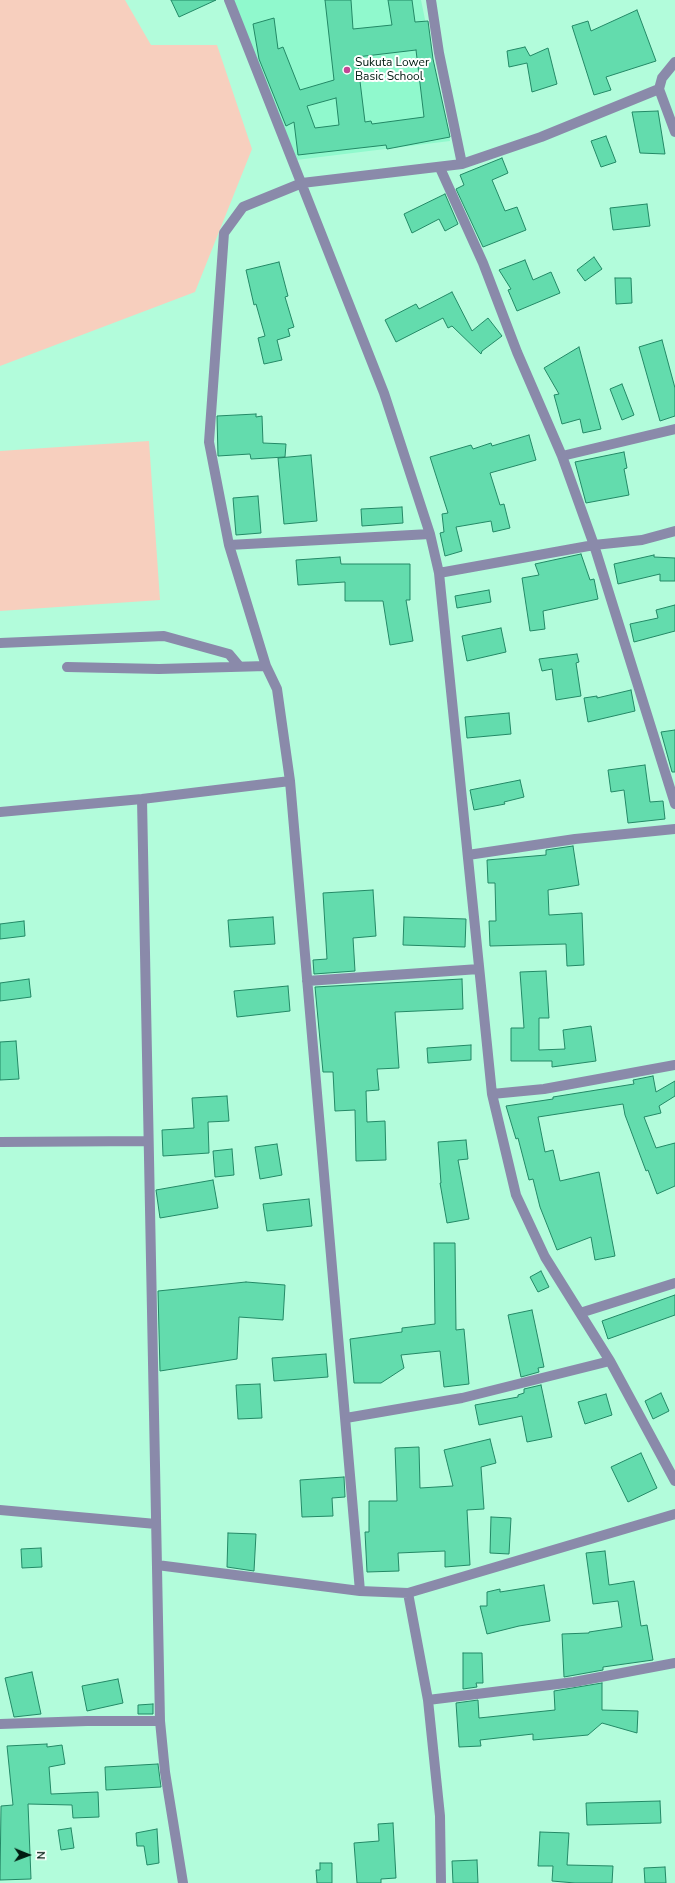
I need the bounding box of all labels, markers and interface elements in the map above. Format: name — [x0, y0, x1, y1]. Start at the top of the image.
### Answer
place label: Sukuta Lower Basic School — [355, 56, 429, 84]
marker: Sukuta Lower Basic School — [342, 65, 352, 75]
north arrow — [8, 1835, 48, 1875]
text: N — [33, 1851, 48, 1859]

